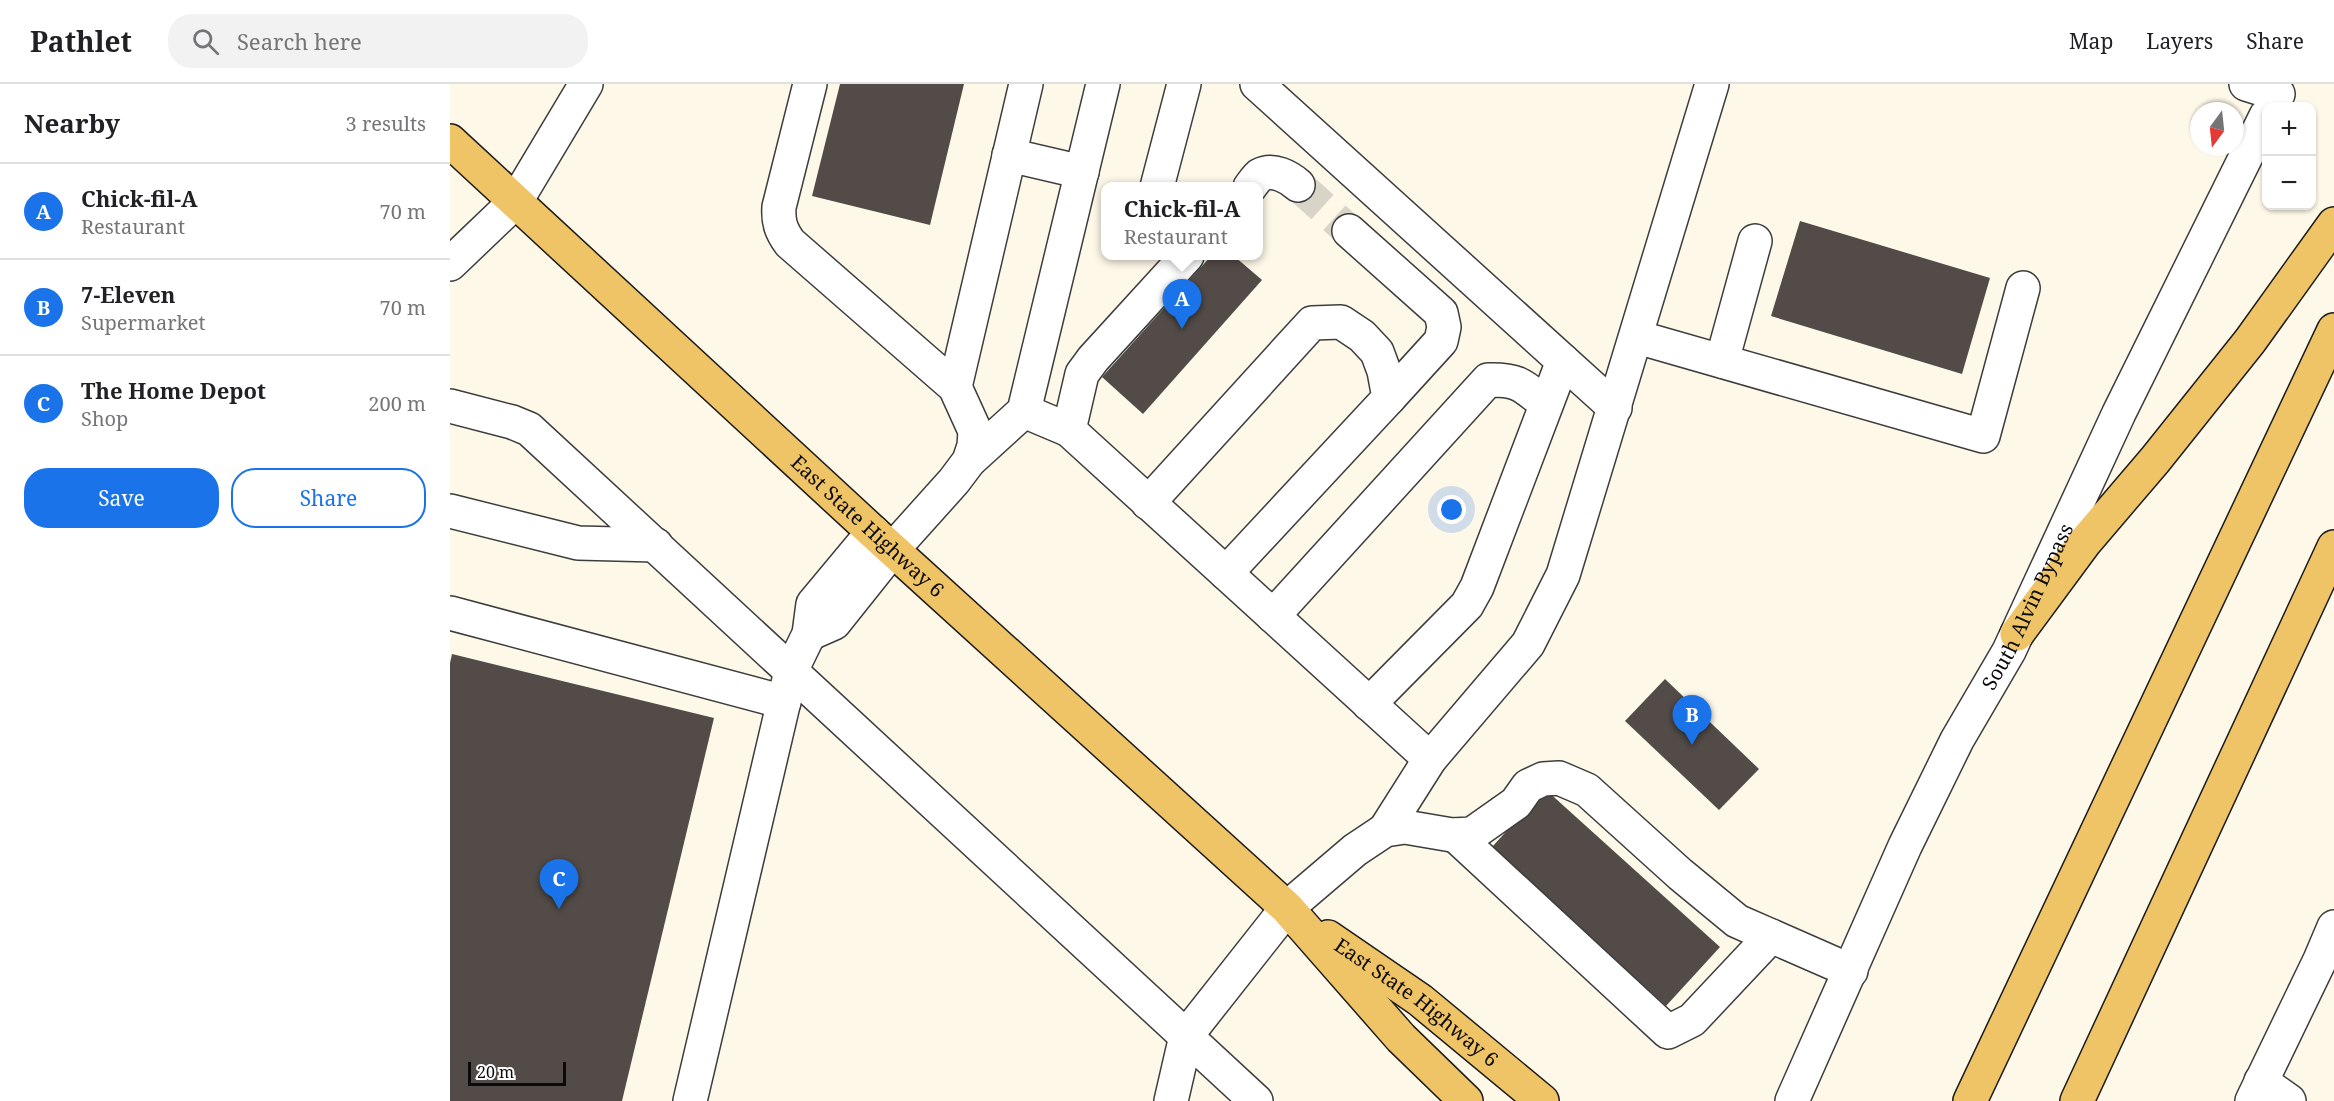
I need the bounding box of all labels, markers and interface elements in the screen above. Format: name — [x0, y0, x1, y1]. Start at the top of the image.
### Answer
search box — [168, 14, 588, 68]
text: Pathlet — [30, 22, 132, 60]
icon: search — [189, 25, 222, 58]
text: Search here — [237, 26, 362, 56]
text: Map — [2069, 27, 2113, 55]
text: Layers — [2146, 27, 2213, 55]
text: Share — [2246, 27, 2304, 55]
north arrow — [2190, 102, 2244, 156]
map controls — [2262, 102, 2316, 210]
button: + — [2262, 102, 2316, 156]
text: Nearby — [24, 105, 120, 141]
text: 3 results — [346, 110, 426, 137]
button: − — [2262, 156, 2316, 210]
popup — [1101, 182, 1263, 260]
text: Chick-fil-A — [81, 183, 198, 213]
text: Chick-fil-A — [1124, 193, 1240, 223]
text: A — [36, 198, 51, 225]
text: 70 m — [380, 198, 426, 225]
text: Restaurant — [81, 213, 185, 240]
text: Restaurant — [1124, 223, 1228, 250]
text: 7-Eleven — [81, 279, 176, 309]
pin: A — [1162, 280, 1202, 329]
text: B — [37, 294, 50, 321]
text: 70 m — [380, 294, 426, 321]
text: Supermarket — [81, 309, 206, 336]
text: The Home Depot — [81, 375, 266, 405]
text: C — [37, 390, 50, 417]
text: 200 m — [368, 390, 426, 417]
text: Shop — [81, 405, 128, 432]
street label: East State Highway 6 — [785, 449, 950, 603]
button: Save — [24, 468, 219, 528]
button: Share — [231, 468, 426, 528]
your location — [1437, 495, 1466, 524]
street label: South Alvin Bypass — [1975, 519, 2079, 695]
pin: B — [1672, 696, 1712, 745]
pin: C — [540, 860, 578, 909]
street label: East State Highway 6 — [1329, 931, 1504, 1072]
scale bar — [468, 1059, 566, 1086]
text: 20 m — [477, 1061, 514, 1083]

